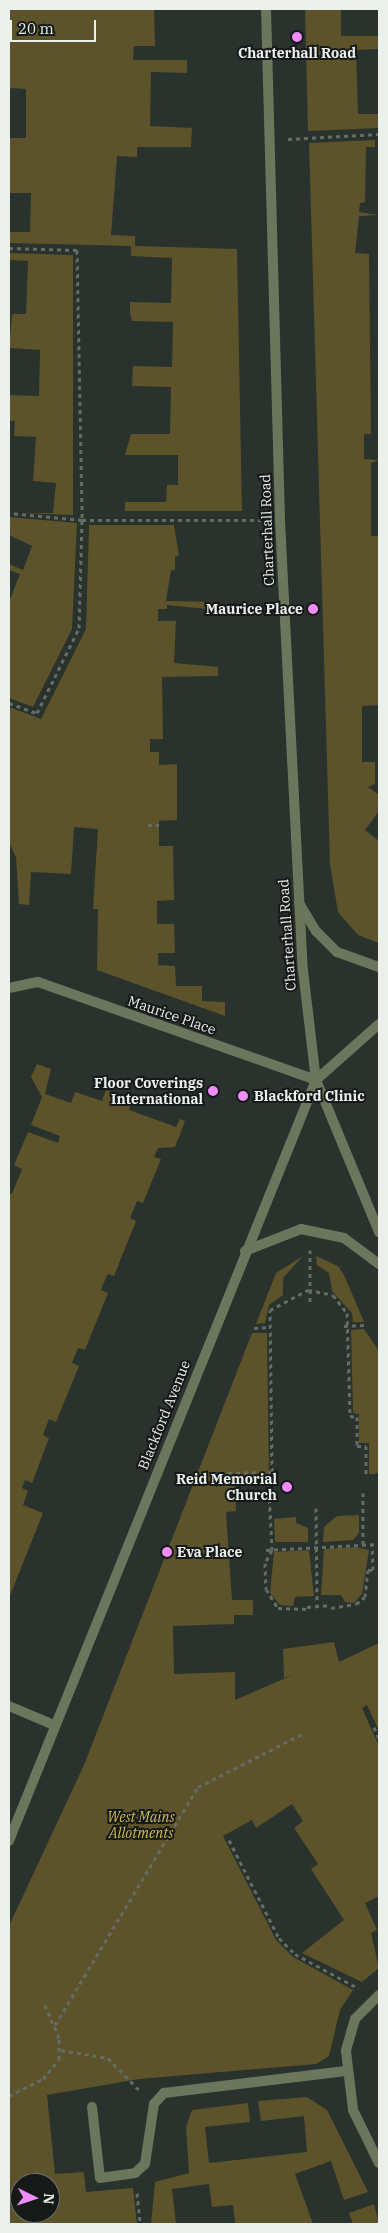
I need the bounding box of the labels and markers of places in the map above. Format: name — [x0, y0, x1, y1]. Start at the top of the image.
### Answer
marker: Charterhall Road — [291, 31, 303, 43]
place label: Charterhall Road — [238, 45, 356, 61]
place label: Maurice Place — [206, 601, 303, 617]
marker: Maurice Place — [307, 603, 319, 615]
place label: Floor Coverings International — [94, 1075, 203, 1108]
marker: Floor Coverings International — [207, 1085, 219, 1097]
place label: Blackford Clinic — [254, 1088, 365, 1104]
marker: Blackford Clinic — [236, 1089, 250, 1103]
place label: Reid Memorial Church — [176, 1471, 277, 1504]
marker: Reid Memorial Church — [281, 1481, 293, 1493]
place label: Eva Place — [177, 1544, 242, 1560]
marker: Eva Place — [161, 1546, 173, 1558]

